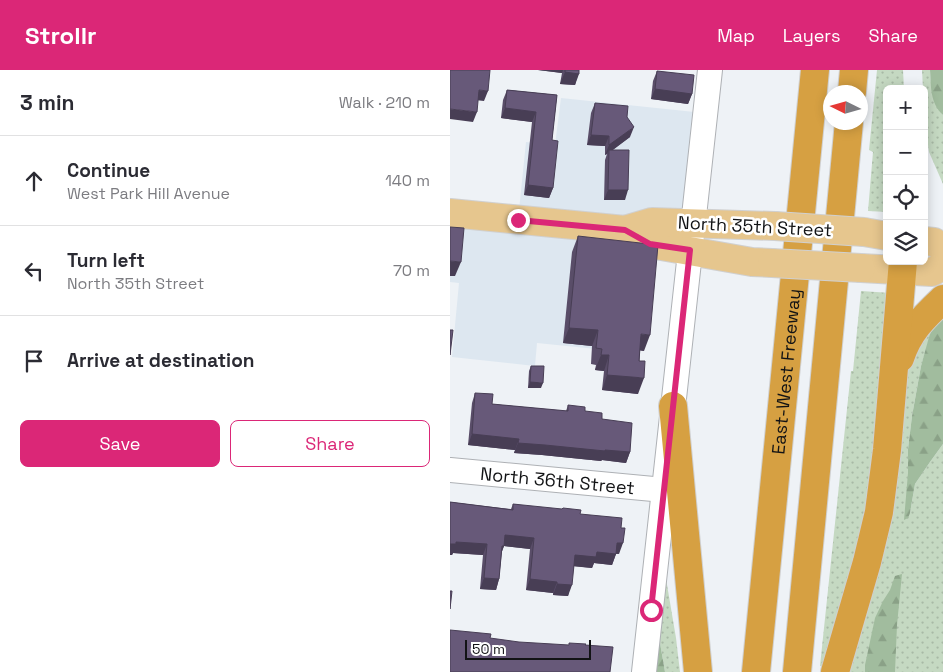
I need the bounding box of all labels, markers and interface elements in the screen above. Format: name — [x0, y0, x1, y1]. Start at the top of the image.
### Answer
text: Strollr — [25, 20, 97, 51]
text: Map — [717, 24, 755, 47]
text: Layers — [783, 24, 840, 47]
text: Share — [868, 24, 918, 47]
north arrow — [823, 85, 868, 130]
map controls — [883, 85, 928, 265]
button: + — [883, 85, 928, 130]
text: 3 min — [20, 89, 75, 116]
text: Walk · 210 m — [339, 92, 430, 113]
button: − — [883, 130, 928, 175]
text: Continue — [67, 158, 150, 183]
icon: ahead — [20, 167, 48, 195]
text: 140 m — [385, 170, 430, 191]
button: locate — [883, 175, 928, 220]
text: West Park Hill Avenue — [67, 183, 230, 204]
route end — [507, 209, 530, 232]
street label: North 35th Street — [677, 210, 833, 242]
button: layers — [883, 220, 928, 265]
text: Turn left — [67, 248, 145, 273]
icon: left — [20, 257, 48, 285]
text: 70 m — [393, 260, 430, 281]
text: North 35th Street — [67, 273, 204, 294]
street label: East-West Freeway — [766, 287, 805, 456]
icon: arrive — [20, 347, 48, 375]
text: Arrive at destination — [67, 348, 255, 373]
button: Save — [20, 420, 220, 467]
button: Share — [230, 420, 430, 467]
street label: North 36th Street — [479, 461, 636, 499]
route start — [640, 599, 663, 622]
scale bar — [465, 637, 591, 660]
text: 50 m — [472, 640, 505, 658]

